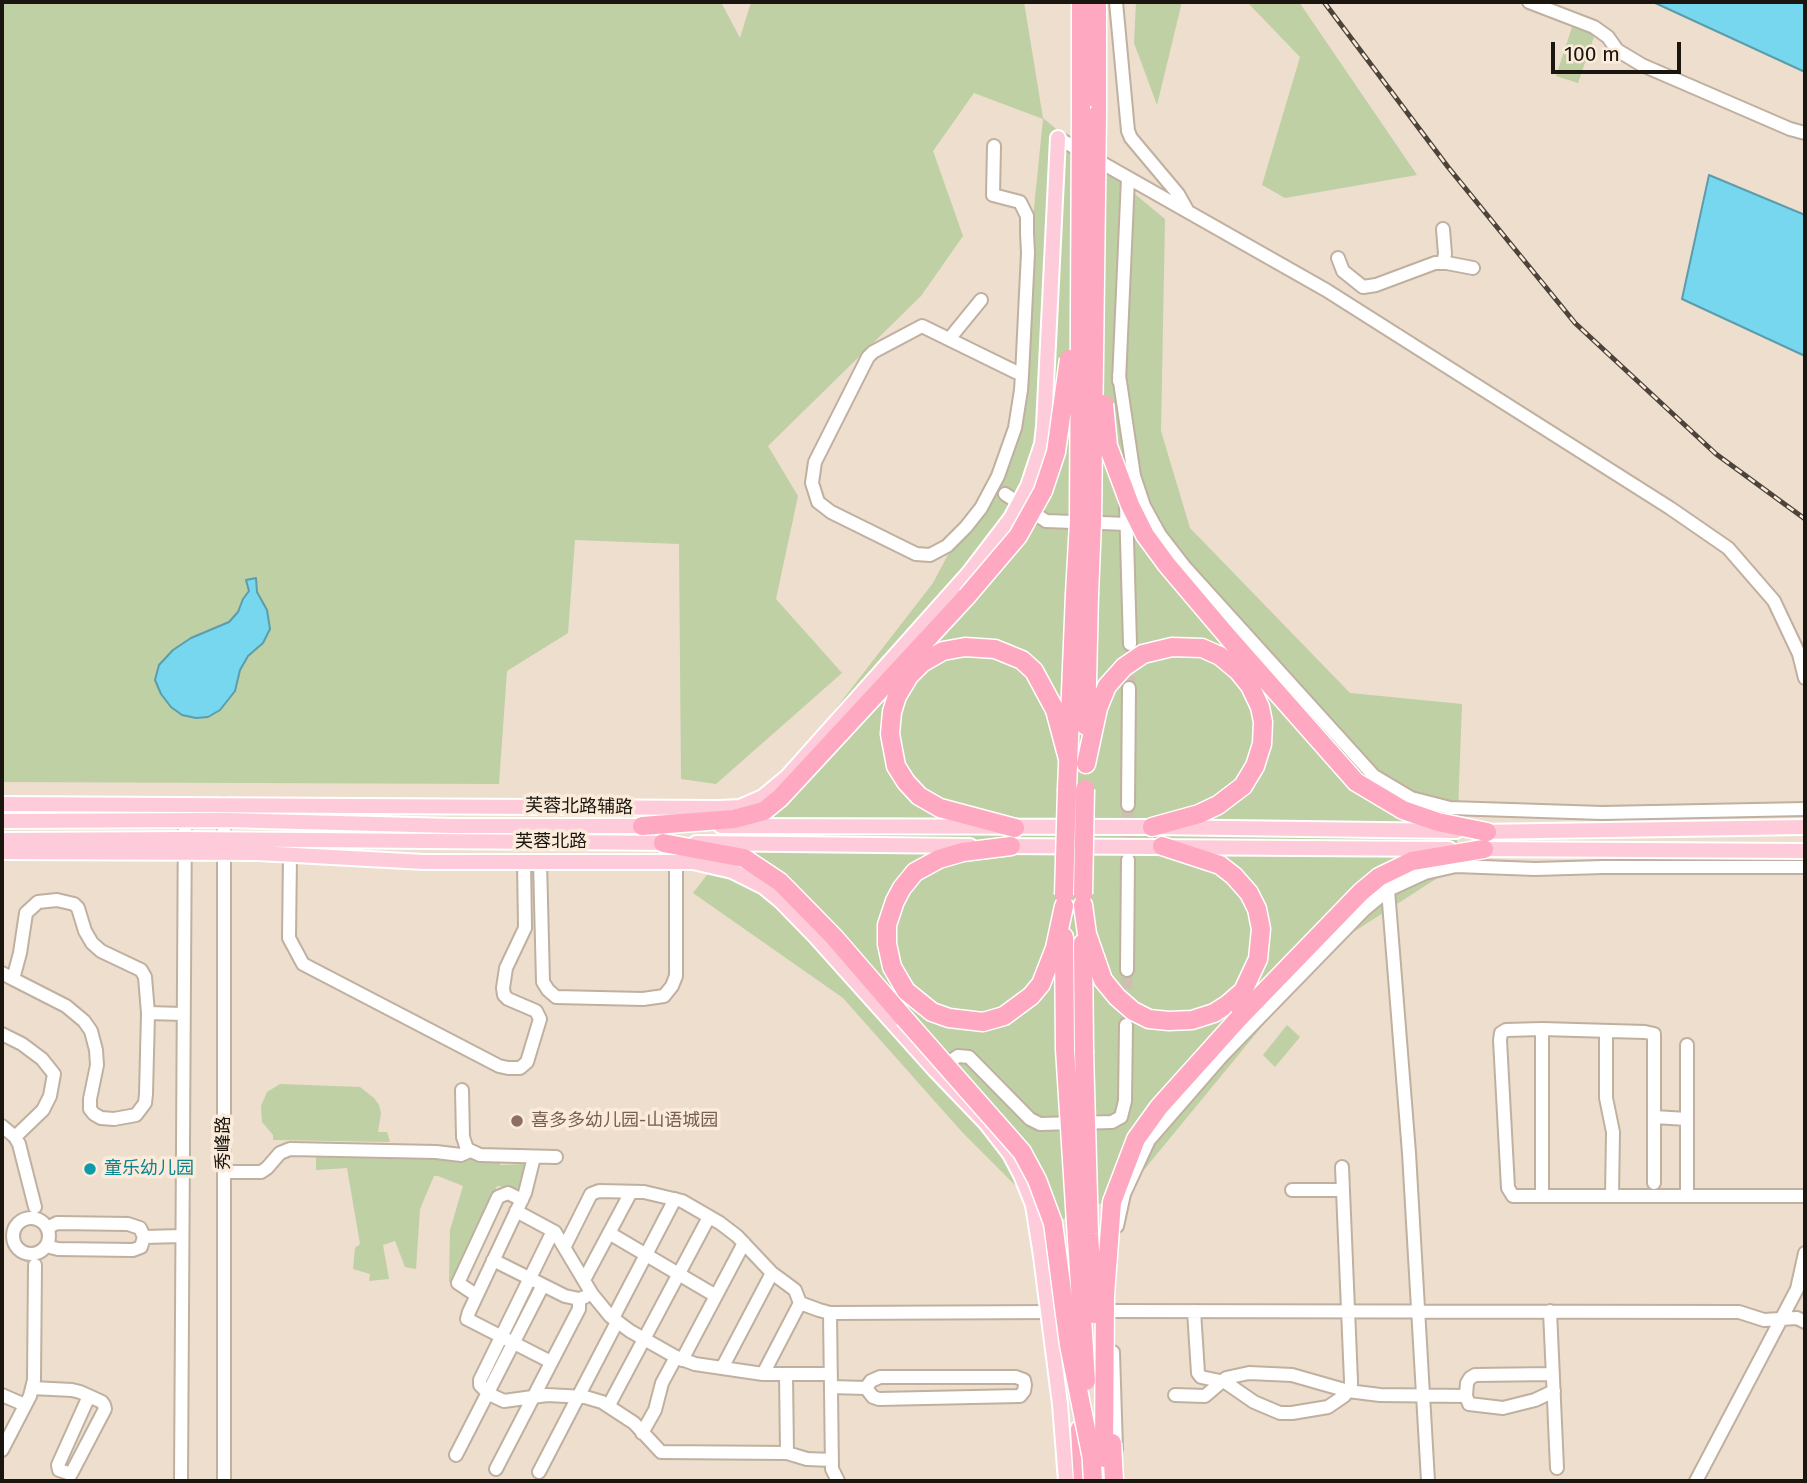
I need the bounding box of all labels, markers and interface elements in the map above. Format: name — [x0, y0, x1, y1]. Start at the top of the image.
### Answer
scale bar — [1555, 28, 1685, 72]
text: 100 m — [1564, 41, 1620, 67]
street label: 芙蓉北路辅路 — [525, 795, 633, 819]
street label: 芙蓉北路 — [515, 831, 587, 853]
place label: 喜多多幼儿园-山语城园 — [531, 1110, 718, 1132]
marker: 喜多多幼儿园-山语城园 — [509, 1113, 525, 1129]
street label: 秀峰路 — [213, 1116, 235, 1170]
place label: 童乐幼儿园 — [104, 1158, 194, 1180]
marker: 童乐幼儿园 — [82, 1161, 98, 1177]

